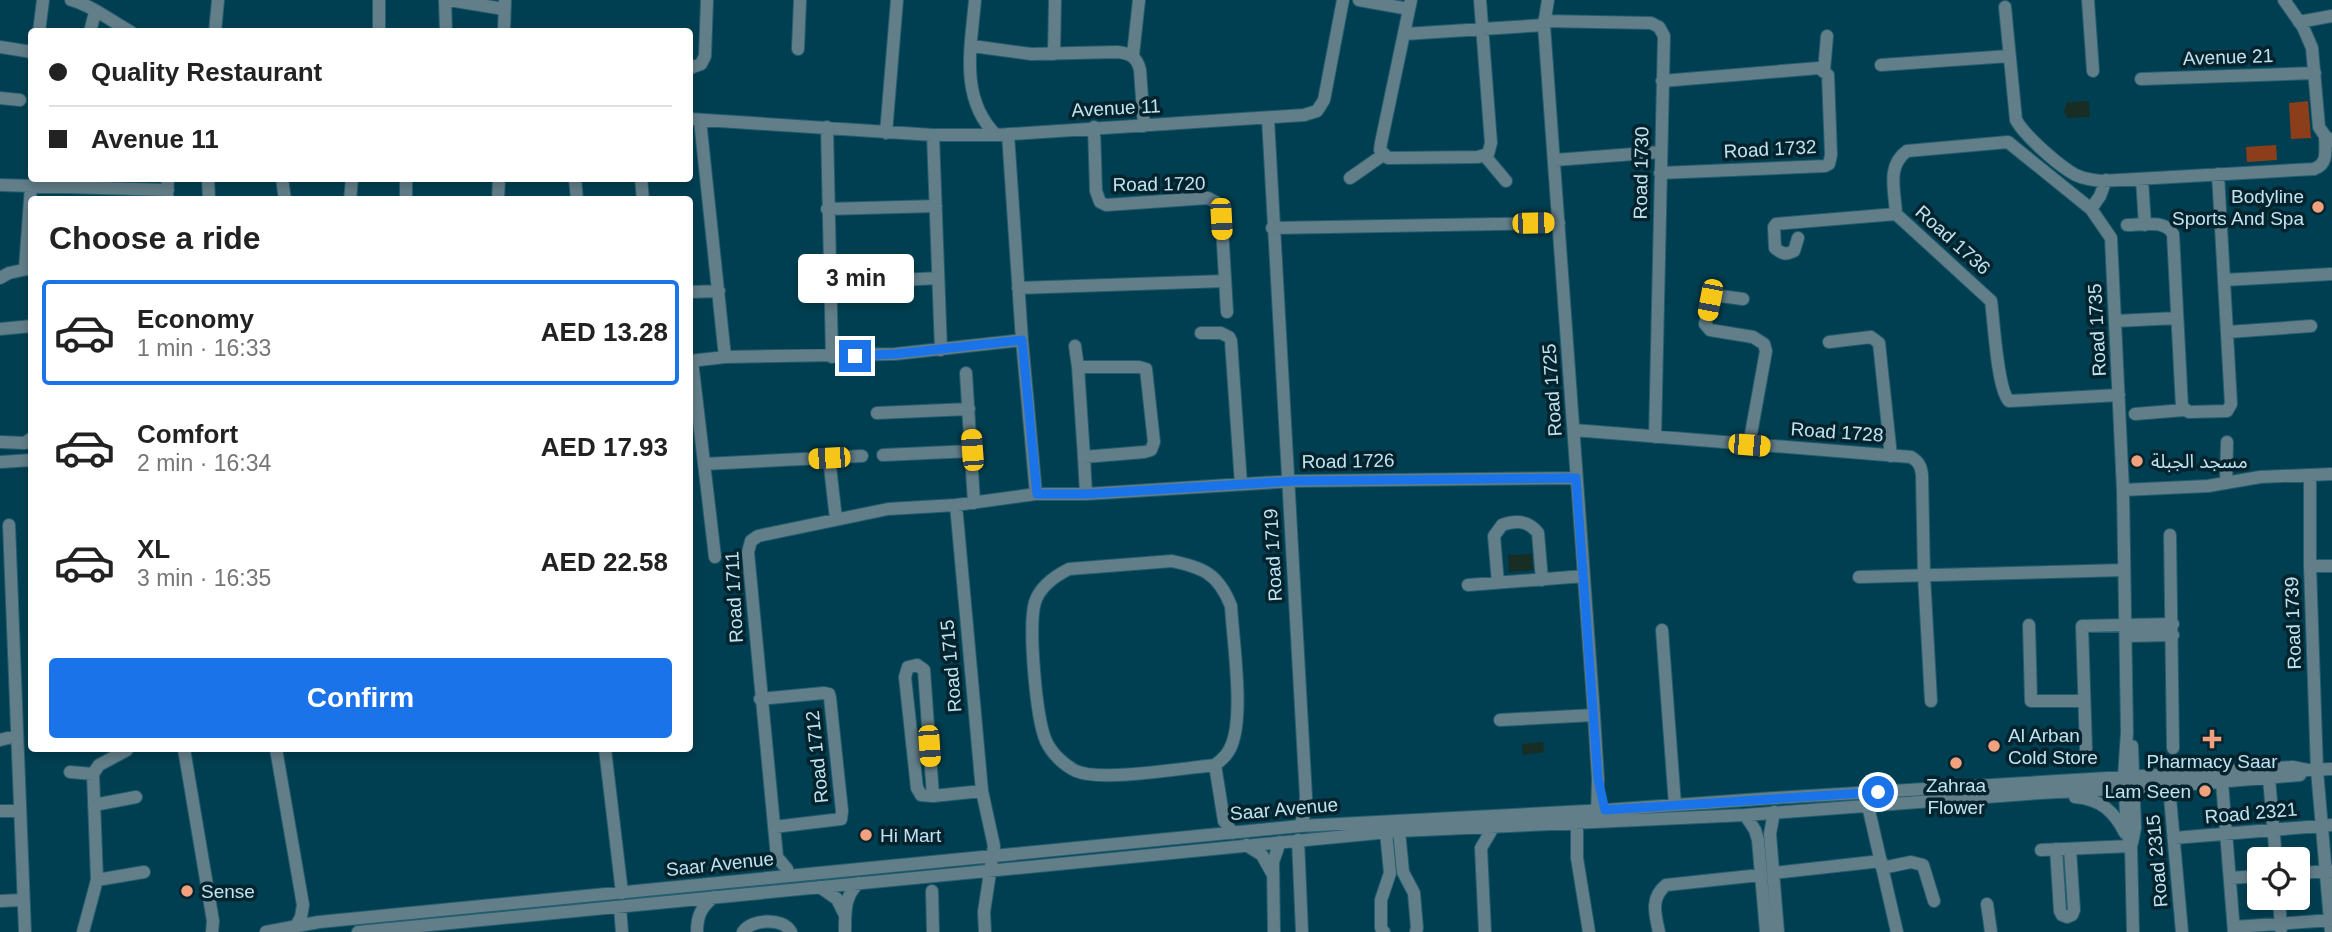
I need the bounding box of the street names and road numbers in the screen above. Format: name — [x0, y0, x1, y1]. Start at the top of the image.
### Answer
street label: Avenue 21 — [2182, 45, 2274, 69]
street label: Avenue 11 — [1071, 95, 1161, 121]
street label: Road 1730 — [1630, 126, 1652, 220]
street label: Road 1732 — [1723, 136, 1817, 162]
street label: Road 1720 — [1112, 173, 1206, 195]
street label: Road 1736 — [1911, 201, 1995, 279]
street label: Road 1735 — [2084, 283, 2110, 377]
street label: Road 1725 — [1538, 343, 1566, 437]
street label: Road 1728 — [1790, 418, 1884, 446]
street label: Road 1726 — [1301, 450, 1395, 472]
street label: Road 1719 — [1260, 508, 1286, 602]
street label: Road 1711 — [721, 551, 747, 643]
street label: Road 1739 — [2281, 576, 2305, 670]
street label: Road 1715 — [936, 619, 966, 713]
street label: Road 1712 — [802, 710, 832, 804]
street label: Saar Avenue — [1229, 794, 1339, 824]
street label: Road 2321 — [2204, 798, 2298, 828]
street label: Road 2315 — [2142, 814, 2172, 908]
street label: Saar Avenue — [665, 848, 775, 880]

